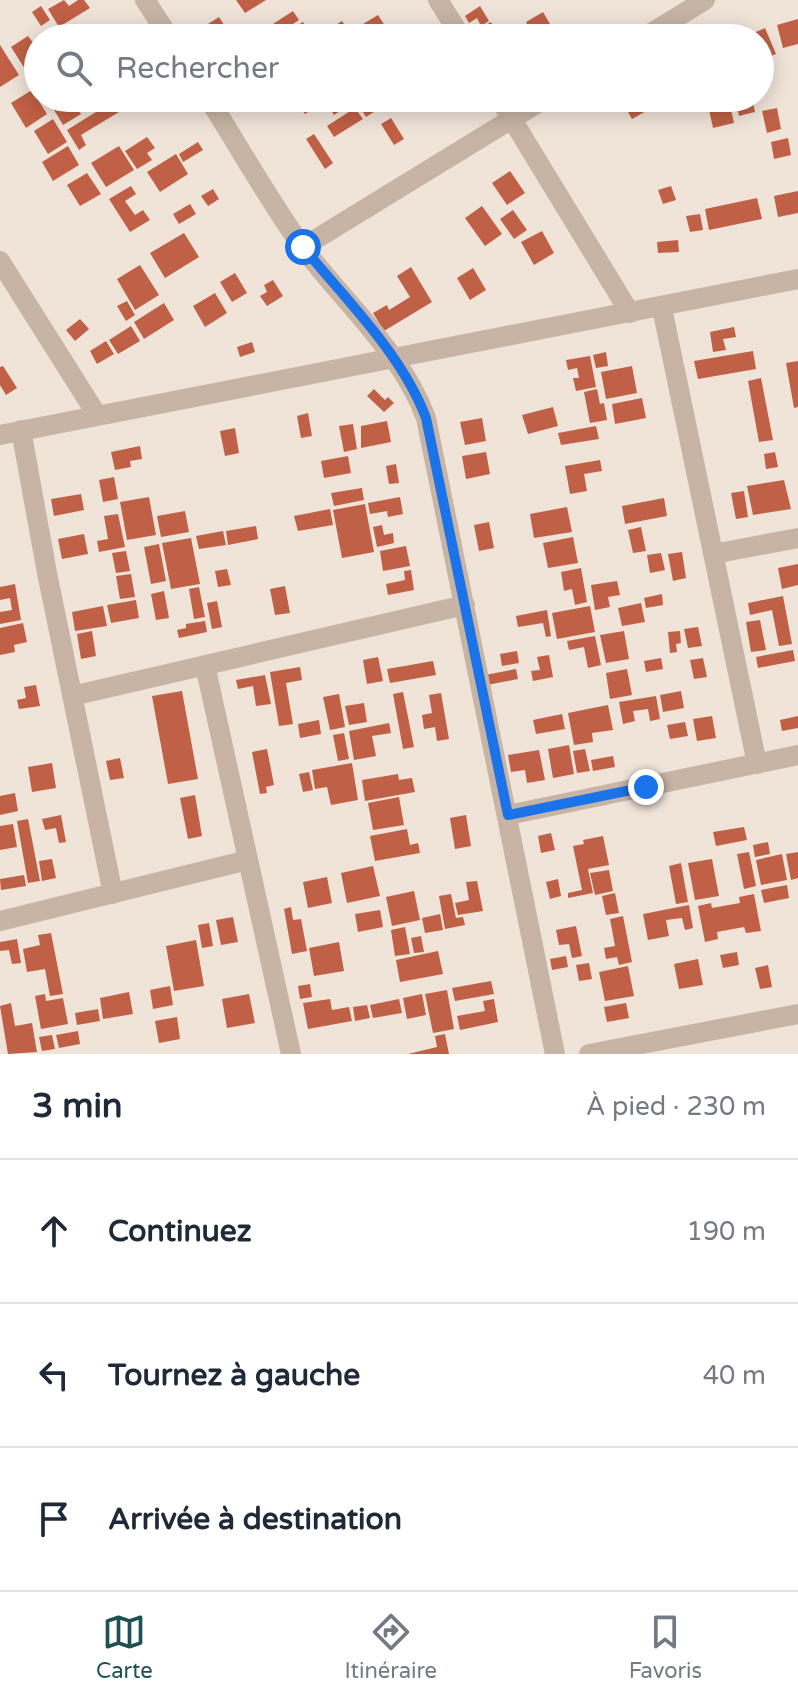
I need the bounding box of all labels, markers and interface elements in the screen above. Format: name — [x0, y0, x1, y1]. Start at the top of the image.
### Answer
search box — [24, 24, 774, 112]
icon: search — [52, 46, 96, 90]
text: Rechercher — [116, 50, 279, 87]
route start — [285, 229, 321, 265]
route end — [628, 769, 664, 805]
text: 3 min — [32, 1086, 123, 1127]
text: À pied · 230 m — [586, 1091, 766, 1122]
icon: ahead — [32, 1209, 76, 1253]
text: Continuez — [108, 1213, 252, 1250]
text: 190 m — [686, 1216, 766, 1247]
icon: left — [32, 1353, 76, 1397]
text: Tournez à gauche — [108, 1357, 360, 1394]
text: 40 m — [703, 1360, 766, 1391]
icon: arrive — [32, 1497, 76, 1541]
text: Arrivée à destination — [108, 1501, 402, 1538]
tab: Carte — [96, 1610, 153, 1684]
tab: Itinéraire — [344, 1610, 437, 1684]
tab: Favoris — [629, 1610, 702, 1684]

